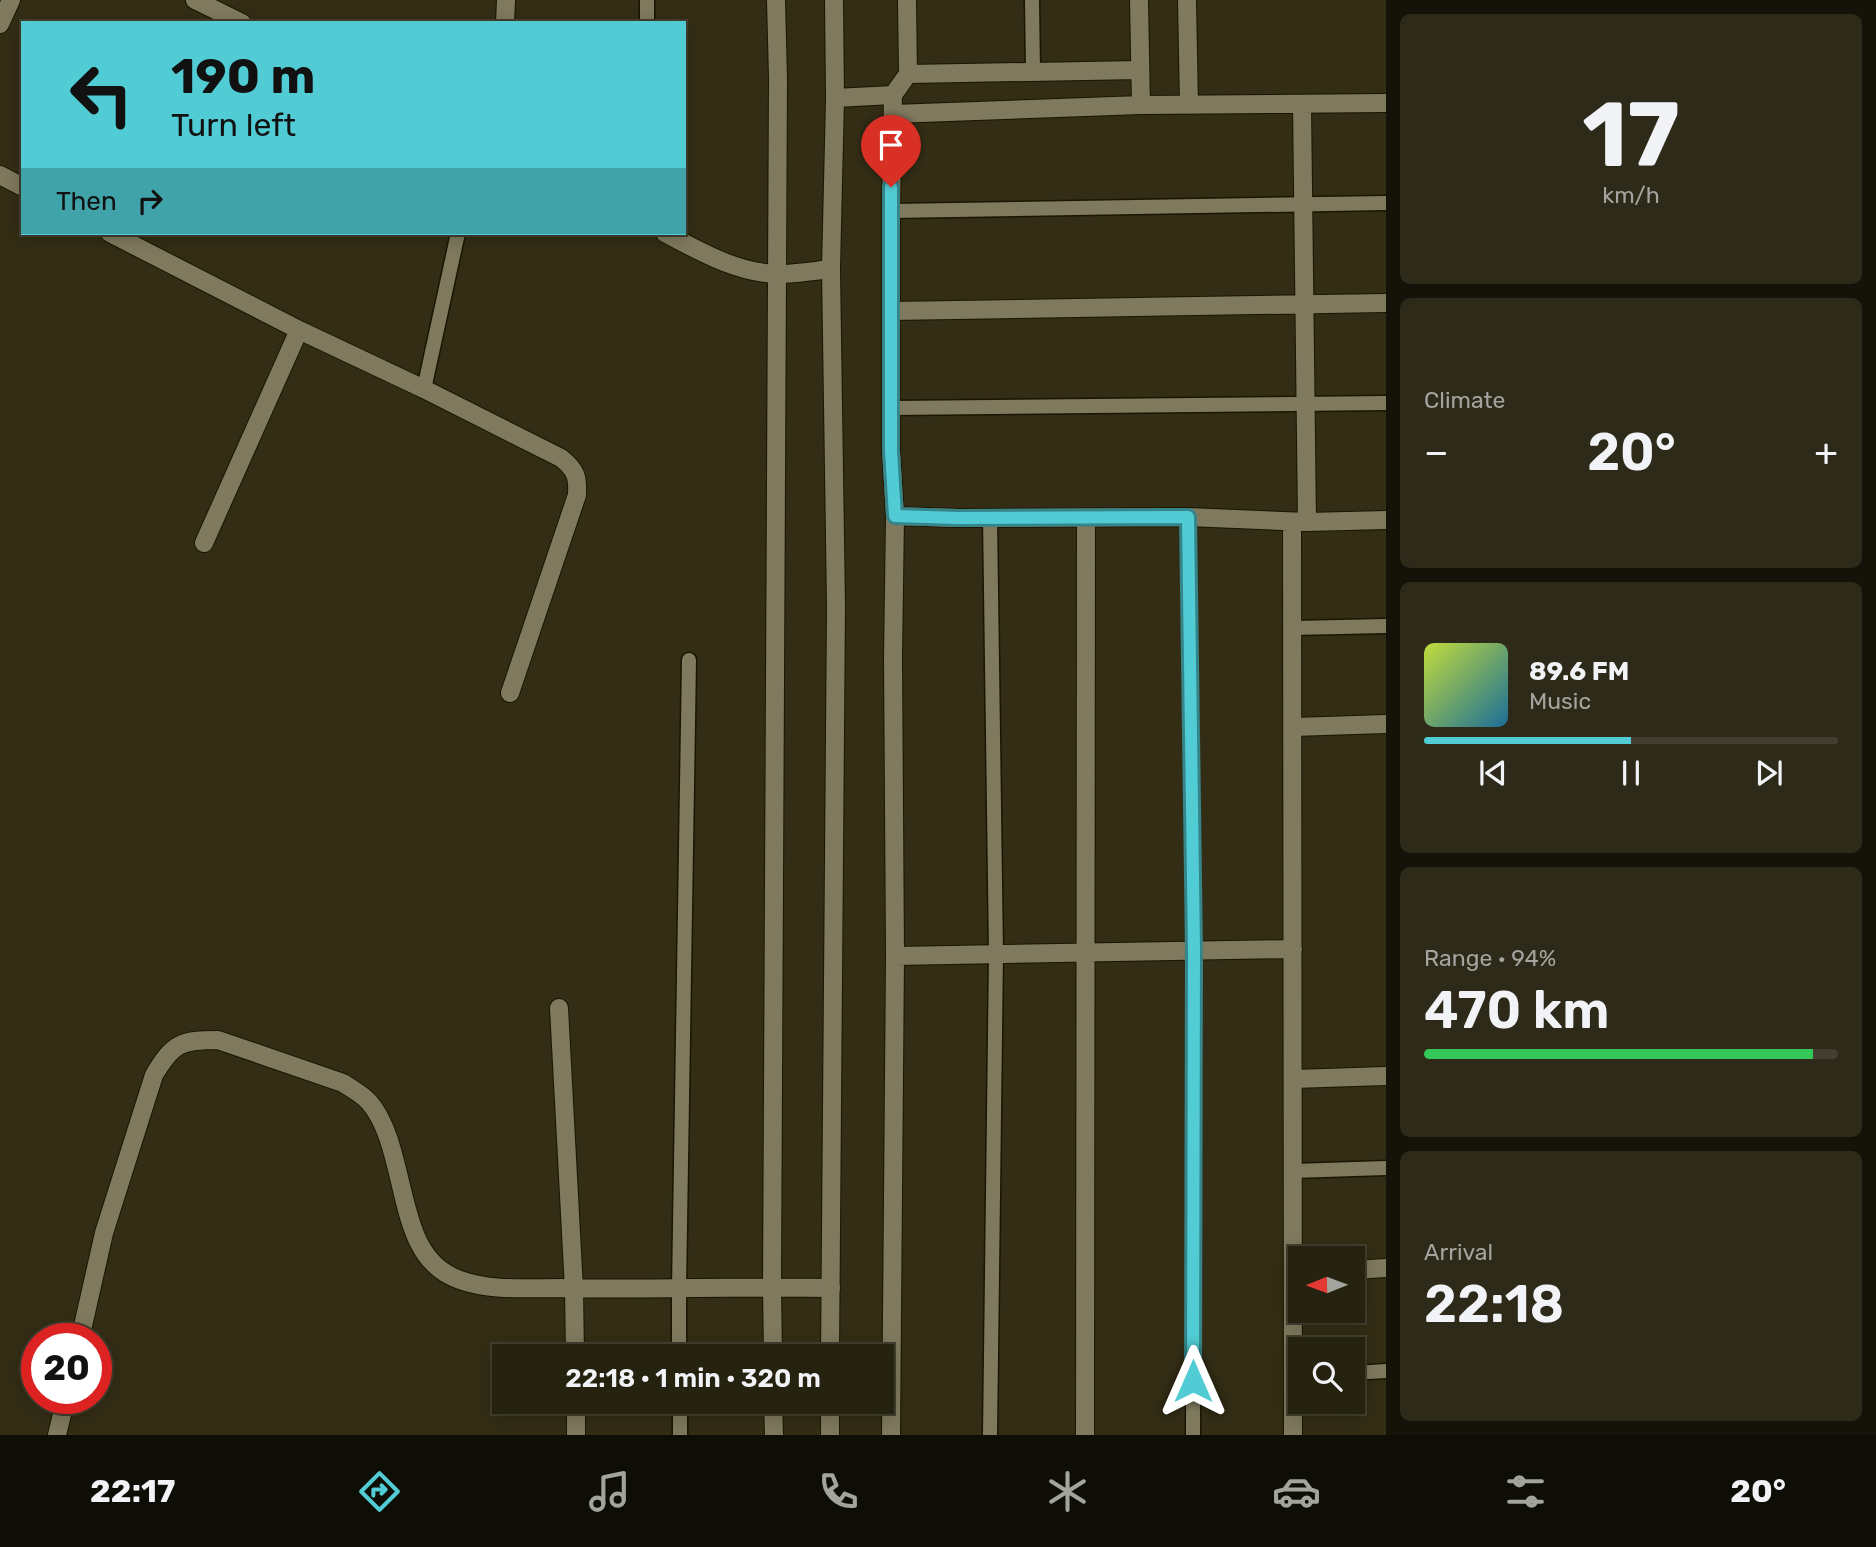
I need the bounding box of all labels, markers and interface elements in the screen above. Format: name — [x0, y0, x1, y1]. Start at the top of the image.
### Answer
text: 190 m — [171, 47, 315, 105]
icon: left — [56, 49, 147, 140]
text: 17 — [1582, 81, 1680, 189]
text: Turn left — [171, 106, 296, 144]
pin — [861, 115, 921, 187]
icon: arrive — [872, 126, 910, 164]
text: km/h — [1602, 181, 1660, 209]
icon: right — [131, 182, 169, 220]
text: Then — [56, 186, 117, 217]
text: Climate — [1424, 386, 1505, 414]
text: 20° — [1587, 421, 1676, 483]
text: − — [1424, 429, 1449, 475]
text: + — [1814, 429, 1838, 475]
text: 89.6 FM — [1529, 656, 1629, 687]
text: Music — [1529, 687, 1591, 715]
icon: previous — [1474, 754, 1512, 792]
icon: pause — [1612, 754, 1650, 792]
icon: next — [1750, 754, 1788, 792]
text: Range · 94% — [1424, 944, 1556, 972]
text: 470 km — [1424, 979, 1610, 1041]
text: Arrival — [1424, 1238, 1493, 1266]
north arrow — [1288, 1246, 1365, 1323]
map controls — [1288, 1246, 1365, 1414]
text: 22:18 — [1424, 1273, 1564, 1335]
speed limit sign: 20 — [21, 1323, 112, 1414]
button: search — [1288, 1337, 1365, 1414]
position arrow — [1156, 1344, 1230, 1418]
text: 22:18 · 1 min · 320 m — [565, 1363, 821, 1394]
icon: directions — [355, 1467, 404, 1516]
icon: music — [585, 1467, 634, 1516]
icon: phone — [814, 1467, 863, 1516]
icon: climate — [1043, 1467, 1092, 1516]
icon: car — [1272, 1467, 1321, 1516]
icon: filters — [1501, 1467, 1550, 1516]
text: 22:17 — [90, 1472, 175, 1510]
text: 20° — [1730, 1472, 1786, 1510]

